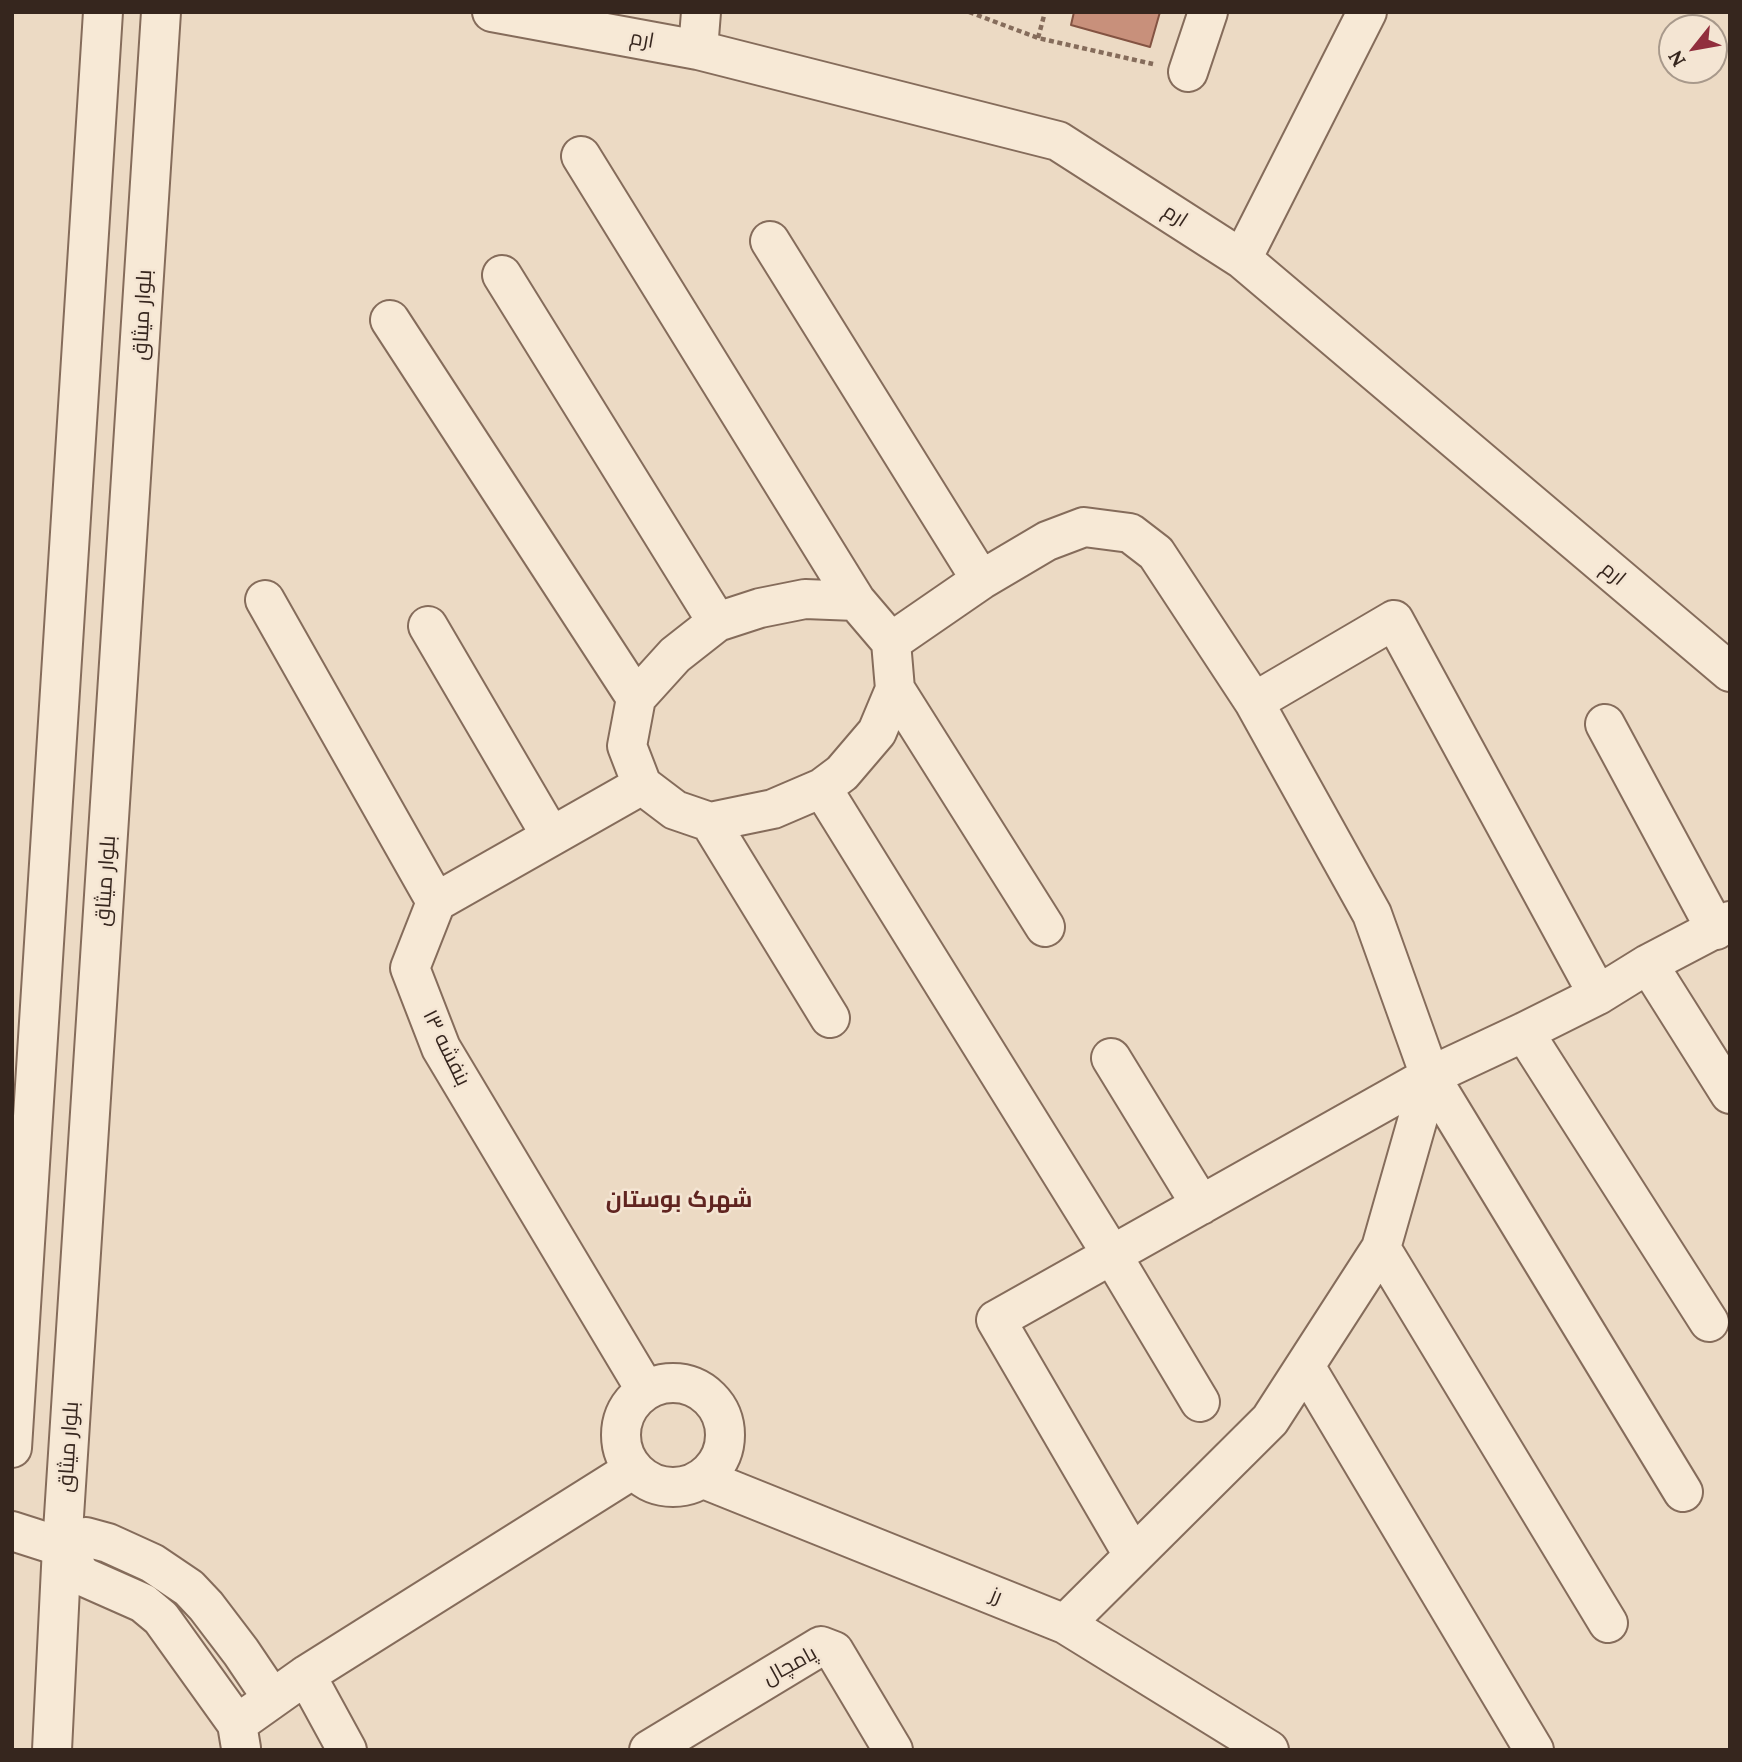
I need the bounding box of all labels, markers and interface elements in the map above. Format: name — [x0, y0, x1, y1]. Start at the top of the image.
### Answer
north arrow — [1658, 14, 1728, 84]
street label: ارم — [628, 25, 656, 55]
text: N — [1663, 46, 1691, 71]
street label: ارم — [1158, 199, 1192, 233]
street label: بلوار میثاق — [128, 269, 158, 361]
street label: ارم — [1596, 557, 1630, 591]
street label: بلوار میثاق — [90, 835, 122, 927]
street label: بنفشه ۱۳ — [417, 1006, 475, 1090]
district label: شهرک بوستان — [606, 1186, 752, 1214]
street label: بلوار میثاق — [53, 1401, 85, 1493]
street label: رز — [986, 1582, 1006, 1610]
street label: پامچال — [758, 1641, 822, 1691]

